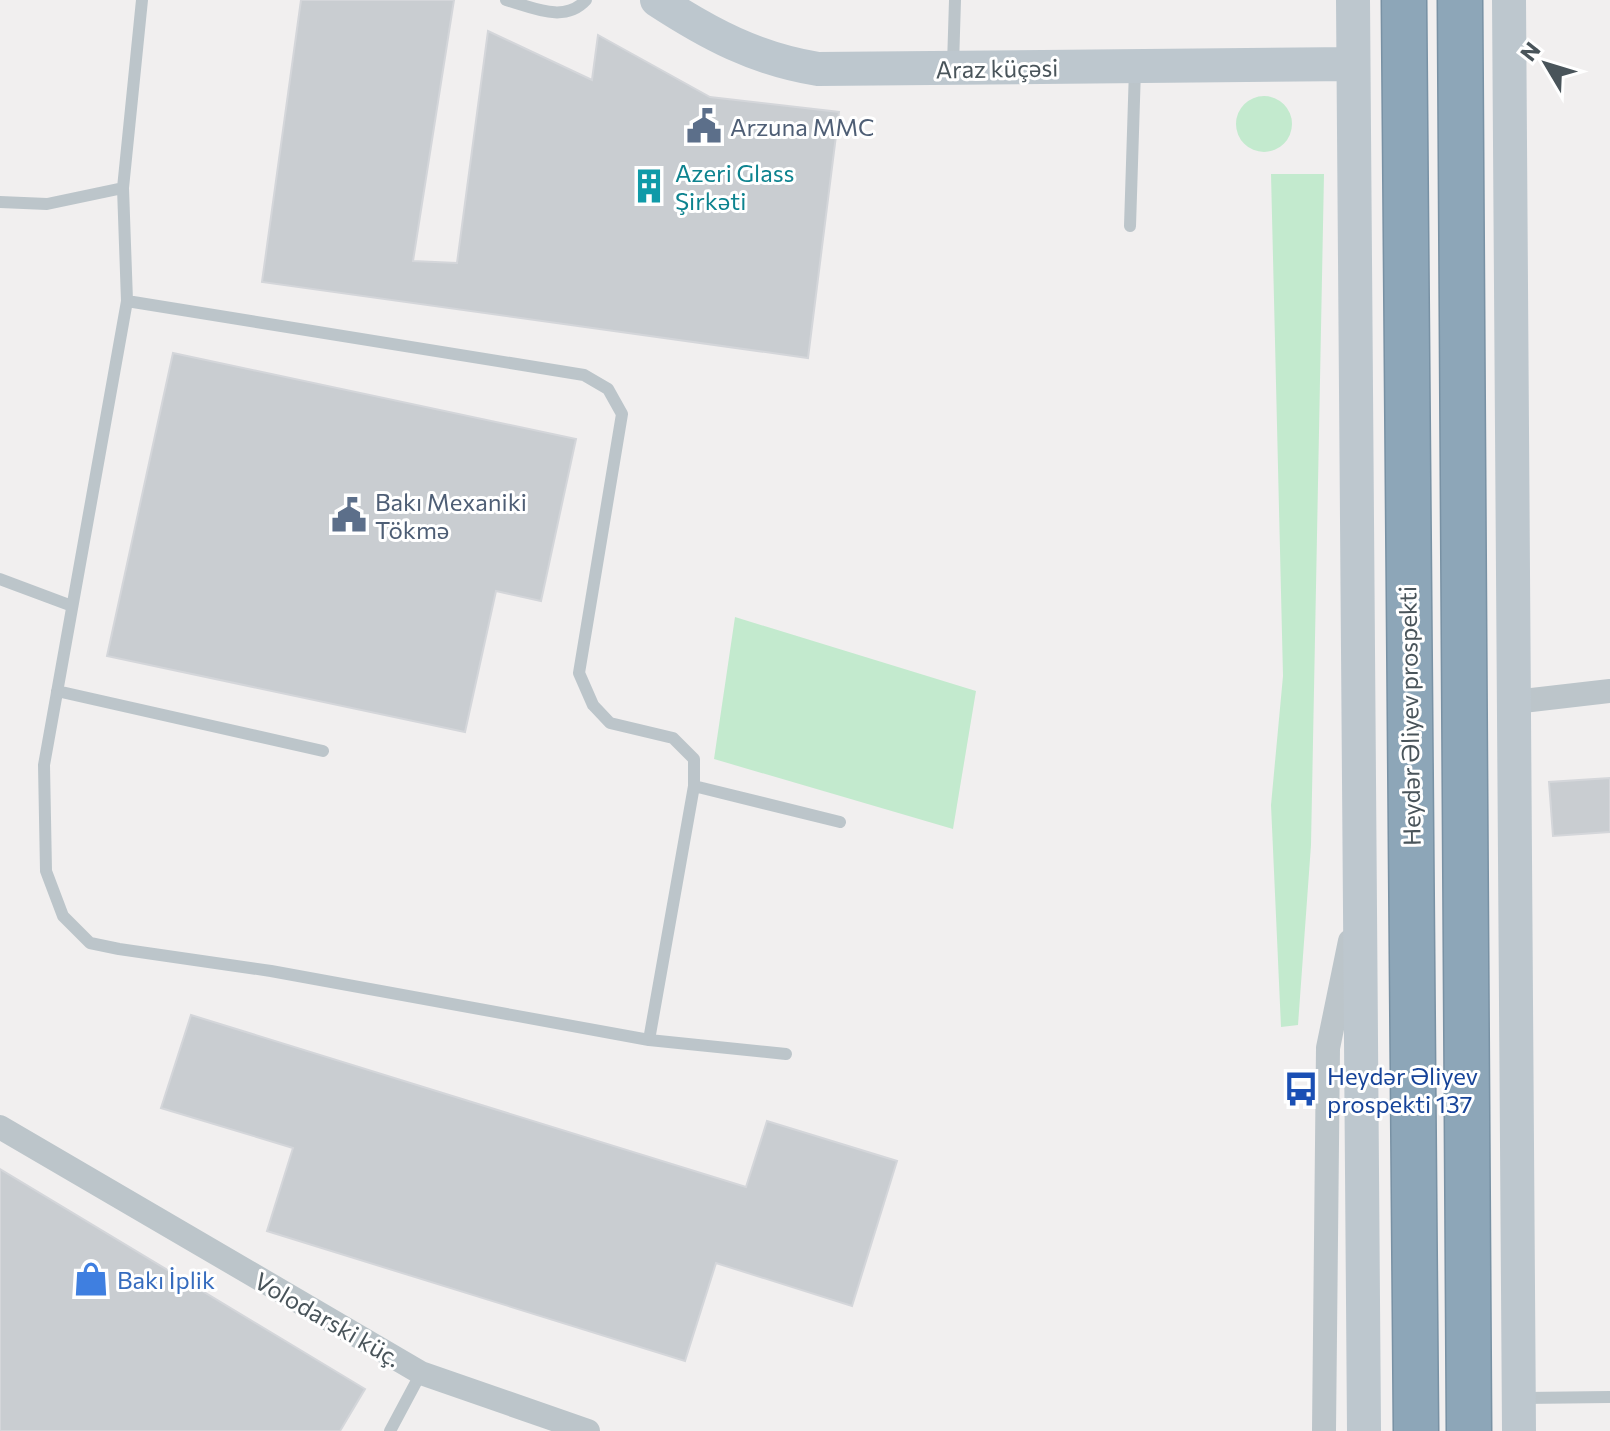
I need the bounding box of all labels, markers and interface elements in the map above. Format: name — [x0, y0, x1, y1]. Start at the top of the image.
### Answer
north arrow — [1506, 24, 1586, 104]
text: N — [1514, 37, 1546, 66]
street label: Araz küçəsi — [935, 52, 1059, 84]
public building icon: Arzuna MMC — [685, 107, 723, 145]
place label: Arzuna MMC — [730, 112, 874, 141]
place label: Azeri Glass Şirkəti — [675, 158, 795, 215]
building icon: Azeri Glass Şirkəti — [630, 167, 668, 205]
place label: Bakı Mexaniki Tökmə — [375, 487, 527, 544]
public building icon: Bakı Mexaniki Tökmə — [330, 496, 368, 534]
street label: Heydər Əliyev prospekti — [1392, 586, 1426, 846]
place label: Heydər Əliyev prospekti 137 — [1327, 1061, 1478, 1118]
bus stop icon: Heydər Əliyev prospekti 137 — [1282, 1070, 1320, 1108]
shop icon: Bakı İplik — [72, 1260, 110, 1298]
place label: Bakı İplik — [117, 1265, 215, 1294]
street label: Volodarski küç. — [250, 1265, 406, 1373]

